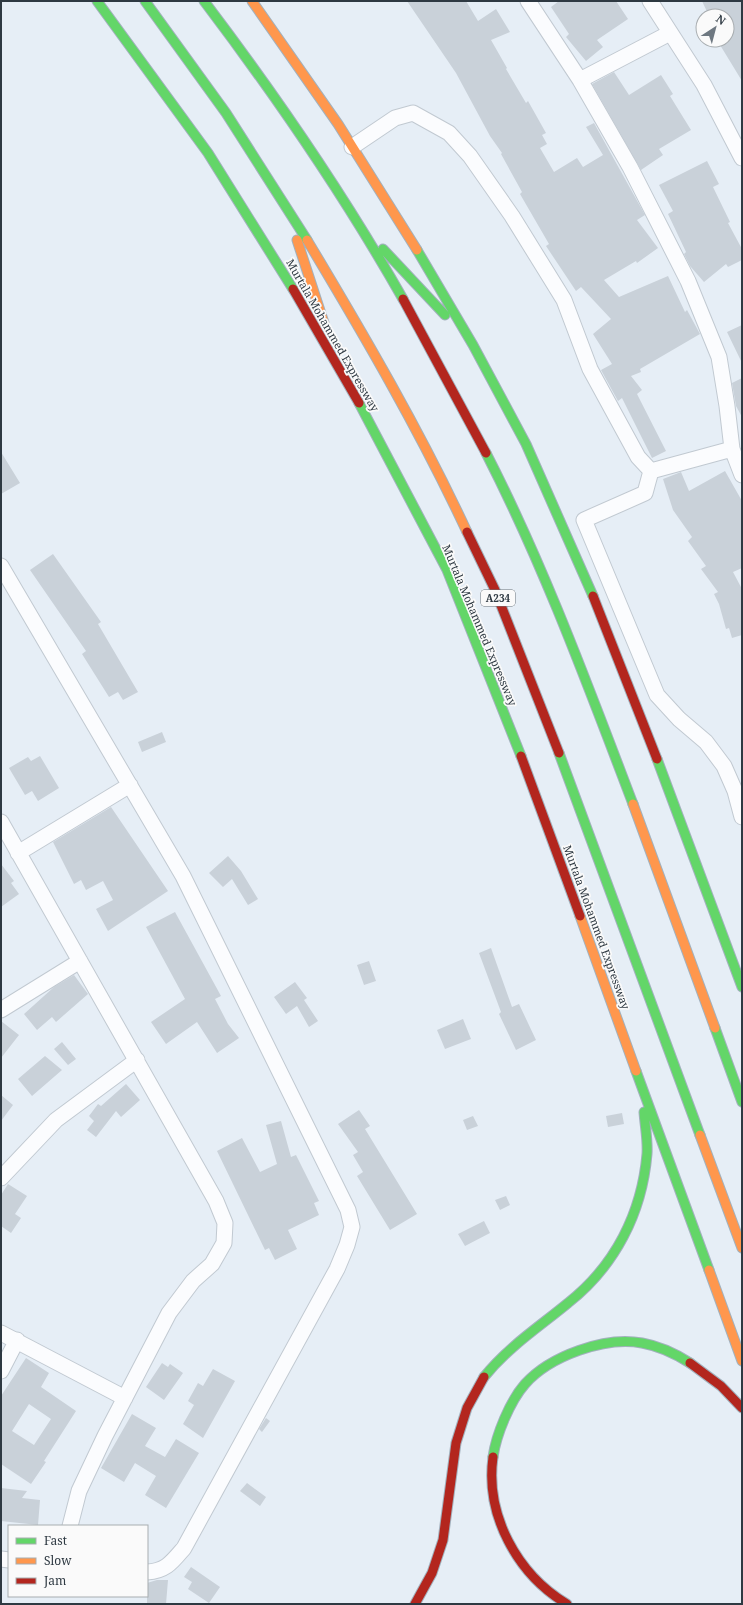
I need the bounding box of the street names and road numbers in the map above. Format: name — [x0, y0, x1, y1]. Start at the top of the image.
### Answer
street label: Murtala Mohammed Expressway — [283, 256, 383, 415]
street label: Murtala Mohammed Expressway — [439, 542, 521, 709]
road number: A234 — [481, 590, 515, 606]
street label: Murtala Mohammed Expressway — [560, 843, 634, 1012]

